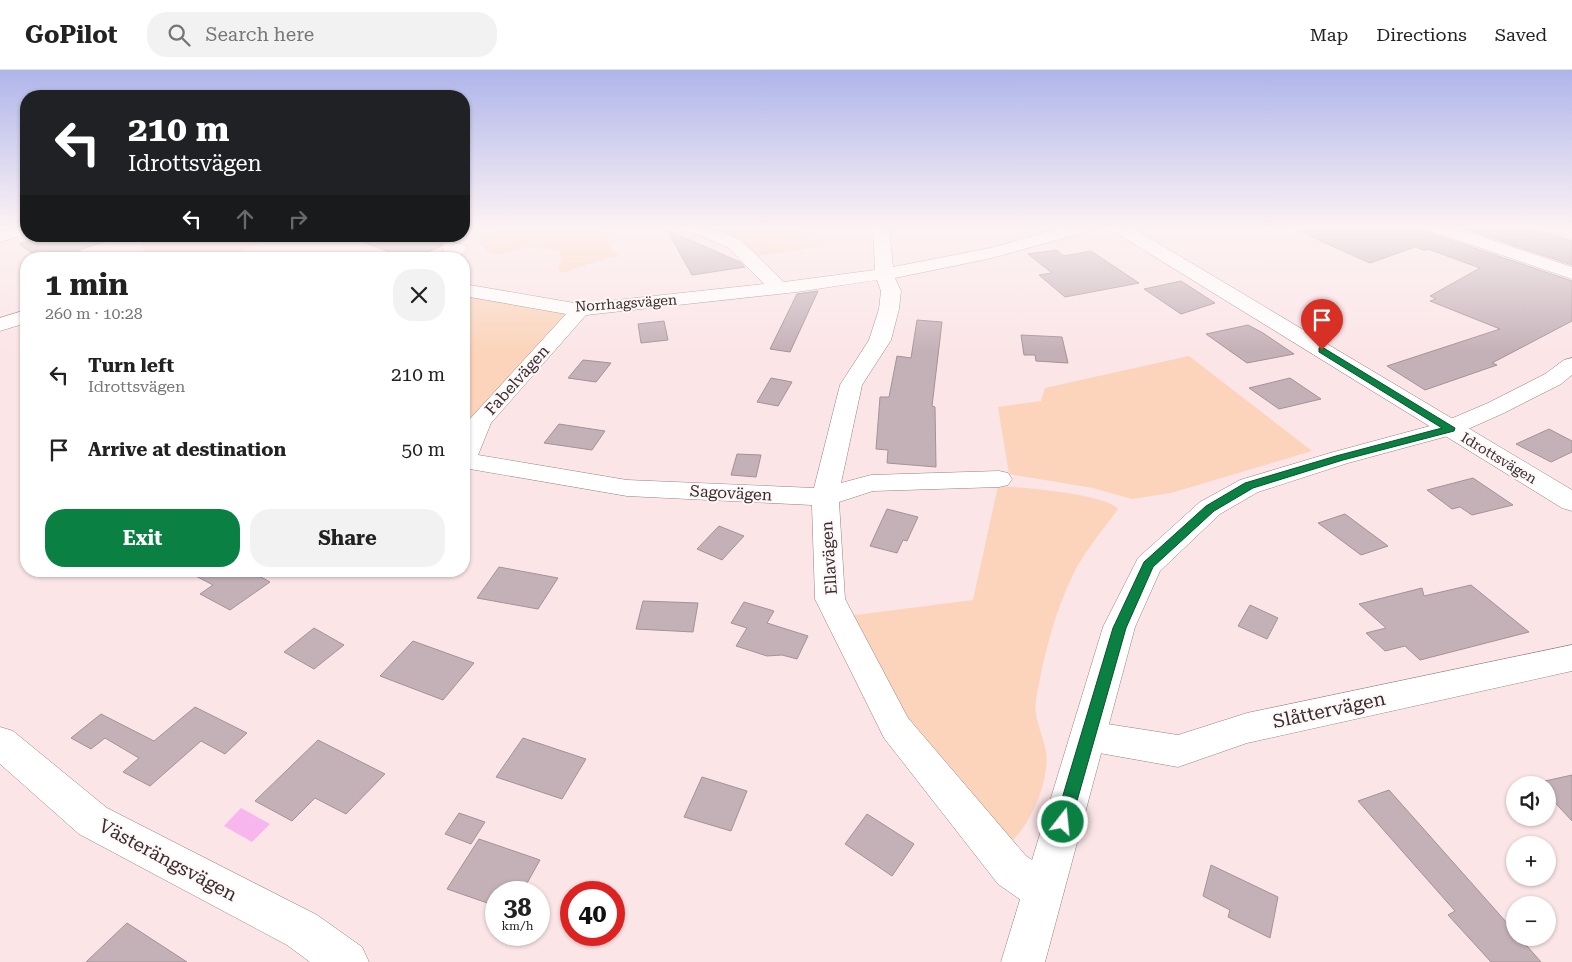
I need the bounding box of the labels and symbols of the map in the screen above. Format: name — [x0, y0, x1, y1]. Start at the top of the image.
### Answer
street label: Norrhagsvägen — [575, 291, 677, 315]
pin — [1301, 299, 1343, 350]
street label: Fabelvägen — [481, 341, 553, 419]
street label: Idrottsvägen — [1458, 429, 1540, 487]
street label: Sagovägen — [689, 481, 773, 505]
street label: Ellavägen — [817, 521, 841, 595]
street label: Slåttervägen — [1271, 687, 1387, 733]
position arrow — [1036, 795, 1088, 847]
street label: Västerängsvägen — [95, 814, 241, 906]
speed limit sign: 40 — [560, 881, 625, 946]

